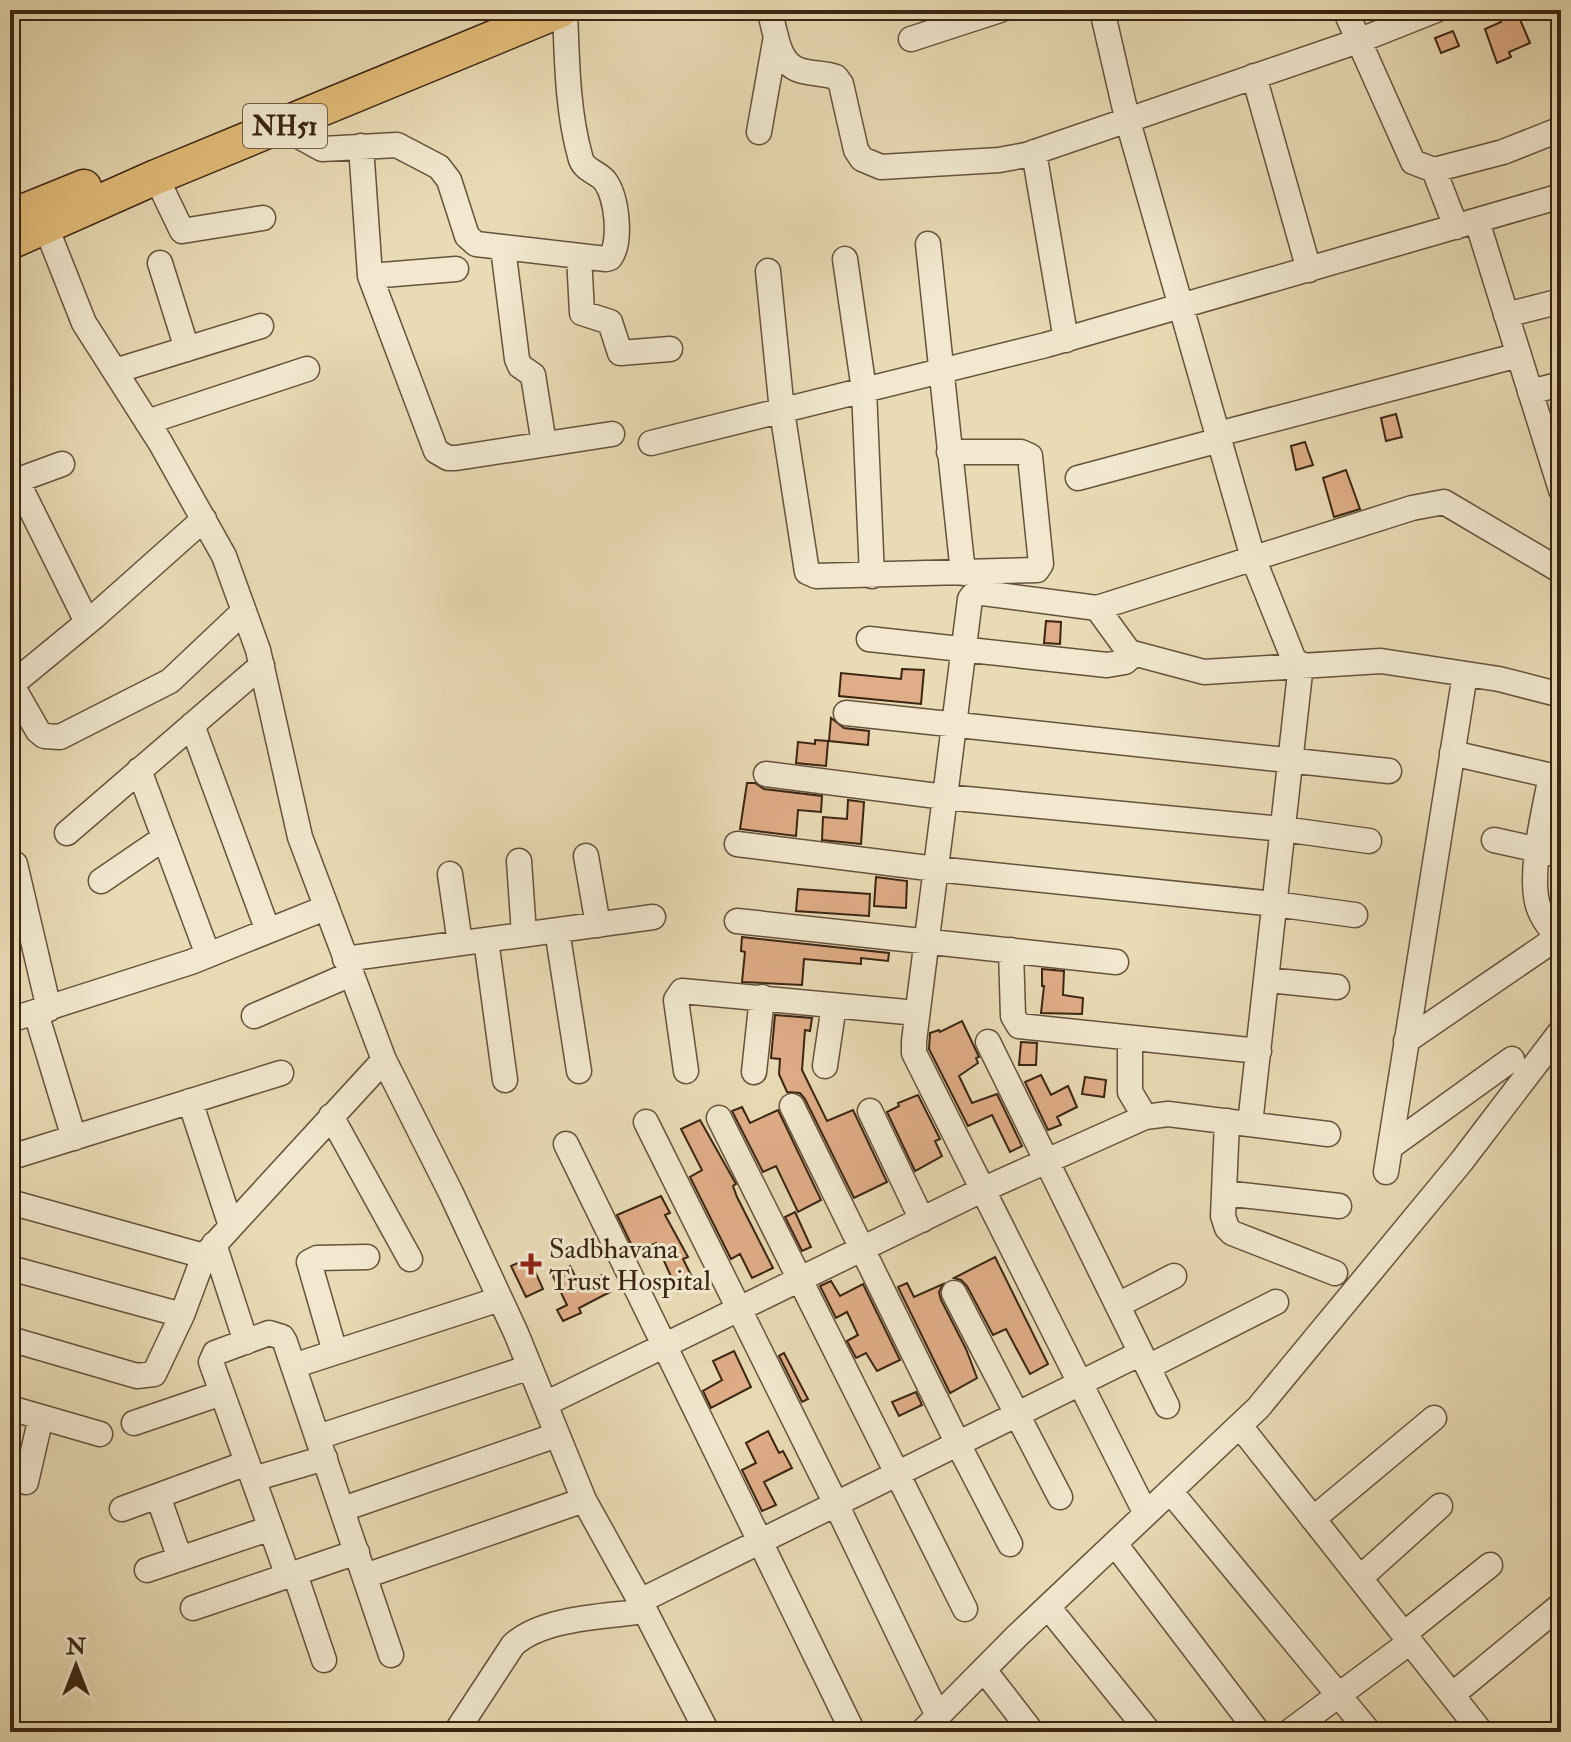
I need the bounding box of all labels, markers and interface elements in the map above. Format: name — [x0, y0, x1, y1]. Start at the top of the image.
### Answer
road number: NH51 — [243, 104, 327, 148]
place label: Sadbhavana Trust Hospital — [549, 1232, 711, 1299]
marker: Sadbhavana Trust Hospital — [520, 1253, 542, 1275]
north arrow — [36, 1626, 116, 1706]
text: N — [65, 1633, 86, 1661]

